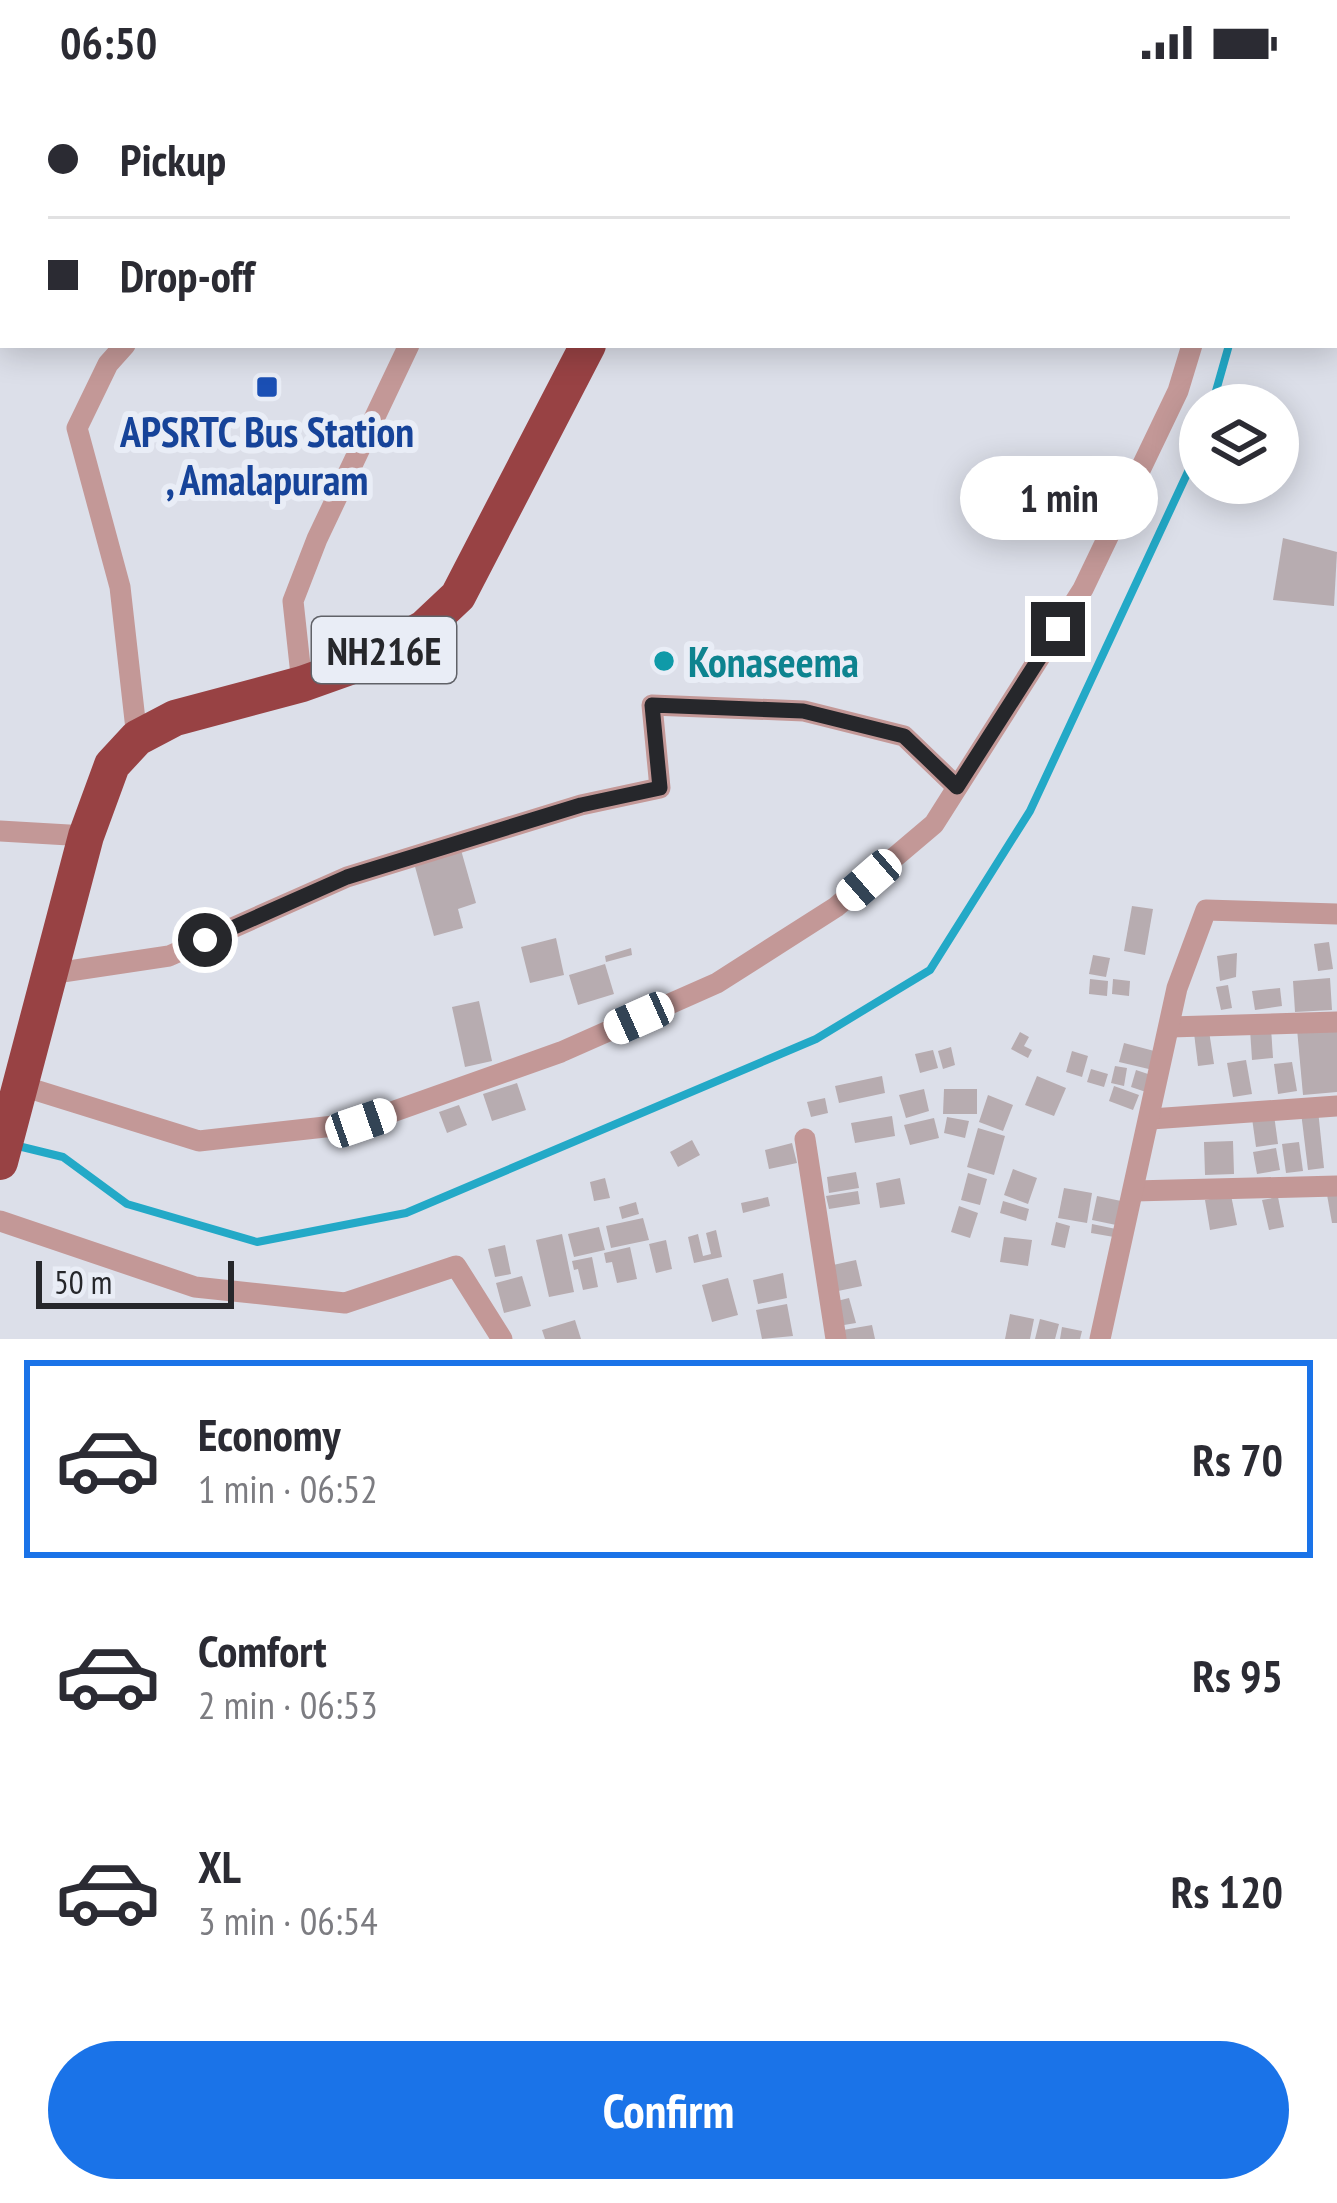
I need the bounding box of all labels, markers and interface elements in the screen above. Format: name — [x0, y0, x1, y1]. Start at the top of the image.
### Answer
text: 06:50 — [60, 13, 157, 71]
text: Pickup — [120, 130, 226, 188]
text: Drop-off — [120, 246, 254, 304]
marker: APSRTC Bus Station , Amalapuram — [254, 374, 280, 400]
map controls — [1179, 384, 1299, 504]
button: layers — [1179, 384, 1299, 504]
place label: APSRTC Bus Station , Amalapuram — [119, 404, 414, 507]
callout: 1 min — [959, 455, 1157, 539]
text: 1 min — [1020, 472, 1098, 523]
route end — [1031, 602, 1085, 656]
road number: NH216E — [312, 617, 456, 683]
place label: Konaseema — [688, 634, 859, 689]
marker: Konaseema — [651, 648, 677, 674]
car — [830, 843, 908, 917]
route start — [178, 913, 232, 967]
car — [599, 987, 679, 1049]
car — [321, 1094, 401, 1152]
scale bar — [36, 1255, 234, 1308]
text: 50 m — [54, 1260, 112, 1303]
icon: car — [54, 1405, 162, 1513]
text: Economy — [198, 1405, 341, 1463]
text: Rs 70 — [1192, 1430, 1283, 1488]
text: 1 min · 06:52 — [198, 1463, 378, 1514]
icon: car — [54, 1621, 162, 1729]
text: Comfort — [198, 1621, 327, 1679]
text: Rs 95 — [1192, 1646, 1283, 1704]
text: 2 min · 06:53 — [198, 1679, 378, 1730]
icon: car — [54, 1837, 162, 1945]
text: XL — [198, 1837, 241, 1895]
text: Rs 120 — [1171, 1862, 1283, 1920]
text: 3 min · 06:54 — [198, 1895, 378, 1946]
button: Confirm — [48, 2041, 1289, 2179]

